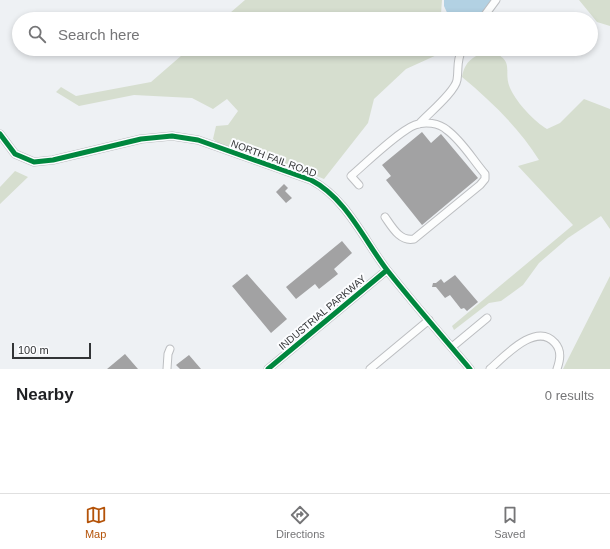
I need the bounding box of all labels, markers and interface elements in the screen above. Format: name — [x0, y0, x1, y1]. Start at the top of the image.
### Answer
search box — [12, 12, 598, 56]
icon: search — [26, 23, 48, 45]
text: Search here — [58, 26, 140, 43]
street label: NORTH FAIL ROAD — [230, 138, 318, 179]
street label: INDUSTRIAL PARKWAY — [277, 273, 368, 352]
scale bar — [12, 341, 91, 360]
text: 100 m — [18, 344, 49, 356]
text: Nearby — [16, 385, 74, 404]
text: 0 results — [545, 388, 594, 403]
tab: Map — [85, 504, 107, 540]
tab: Directions — [276, 504, 325, 540]
tab: Saved — [494, 504, 525, 540]

